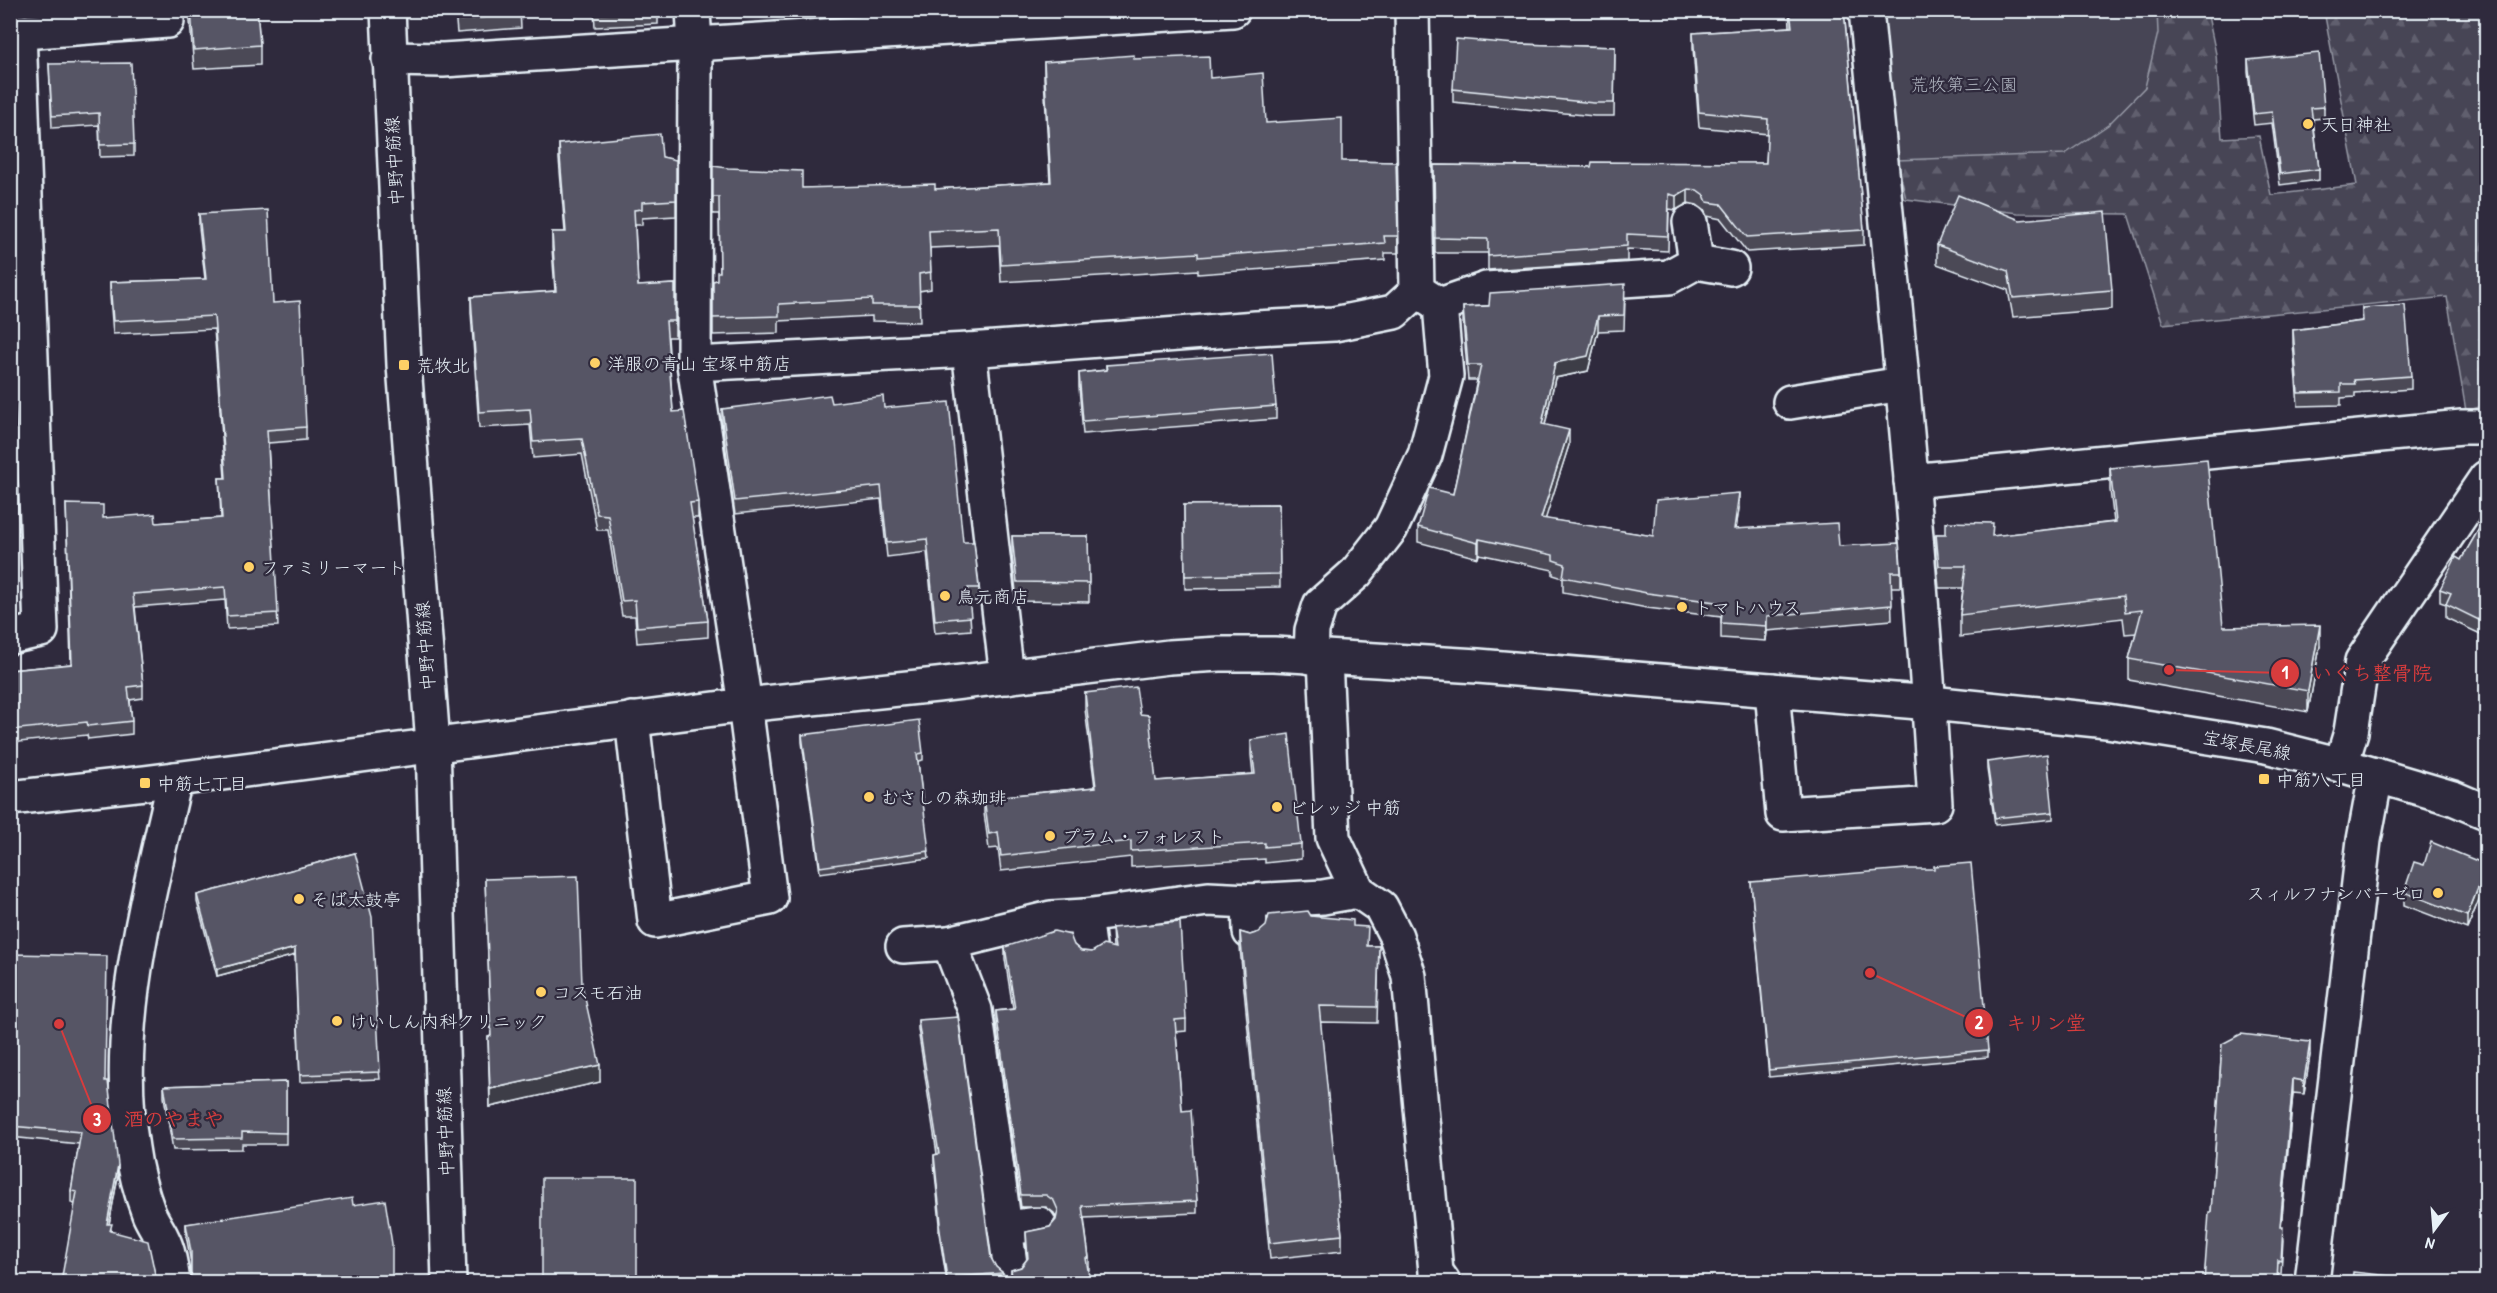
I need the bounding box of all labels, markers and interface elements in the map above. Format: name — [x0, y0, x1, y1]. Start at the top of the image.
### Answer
park label: 荒牧第三公園 — [1910, 72, 2018, 97]
place label: 天日神社 — [2320, 112, 2392, 137]
street label: 中野中筋線 — [379, 115, 409, 207]
marker: 天日神社 — [2301, 117, 2315, 131]
place label: 洋服の青山 宝塚中筋店 — [607, 351, 791, 376]
place label: 荒牧北 — [416, 353, 470, 378]
marker: 洋服の青山 宝塚中筋店 — [588, 356, 602, 370]
marker: 荒牧北 — [397, 358, 411, 372]
place label: ファミリーマート — [261, 555, 405, 580]
marker: ファミリーマート — [242, 560, 256, 574]
place label: 鳥元商店 — [957, 584, 1029, 609]
marker: 鳥元商店 — [938, 589, 952, 603]
place label: トマトハウス — [1694, 595, 1801, 620]
street label: 中野中筋線 — [409, 600, 441, 692]
marker: トマトハウス — [1675, 600, 1689, 614]
callout: いぐち整骨院 — [2270, 654, 2444, 692]
text: いぐち整骨院 — [2312, 659, 2432, 686]
text: 1 — [2282, 660, 2289, 685]
street label: 宝塚長尾線 — [2200, 724, 2294, 766]
place label: 中筋八丁目 — [2276, 767, 2366, 792]
place label: 中筋七丁目 — [157, 771, 247, 796]
marker: 中筋八丁目 — [2257, 772, 2271, 786]
marker: 中筋七丁目 — [138, 776, 152, 790]
place label: むさしの森珈琲 — [881, 785, 1007, 810]
marker: むさしの森珈琲 — [862, 790, 876, 804]
place label: ビレッジ 中筋 — [1289, 795, 1401, 820]
marker: ビレッジ 中筋 — [1270, 800, 1284, 814]
place label: プラム・フォレスト — [1062, 824, 1225, 849]
marker: プラム・フォレスト — [1043, 829, 1057, 843]
place label: スィルフナンバーゼロ — [2247, 881, 2426, 906]
marker: スィルフナンバーゼロ — [2431, 886, 2445, 900]
place label: そば太鼓亭 — [311, 887, 401, 912]
marker: そば太鼓亭 — [292, 892, 306, 906]
place label: コスモ石油 — [553, 980, 642, 1005]
marker: コスモ石油 — [534, 985, 548, 999]
callout: キリン堂 — [1964, 1004, 2098, 1042]
place label: けいしん内科クリニック — [349, 1009, 547, 1034]
text: キリン堂 — [2006, 1009, 2086, 1036]
text: 2 — [1975, 1010, 1984, 1035]
marker: けいしん内科クリニック — [330, 1014, 344, 1028]
street label: 中野中筋線 — [431, 1087, 459, 1177]
callout: 酒のやまや — [82, 1100, 236, 1138]
text: 酒のやまや — [124, 1105, 224, 1132]
text: 3 — [93, 1107, 101, 1132]
north arrow — [2404, 1200, 2464, 1260]
text: N — [2422, 1233, 2437, 1256]

